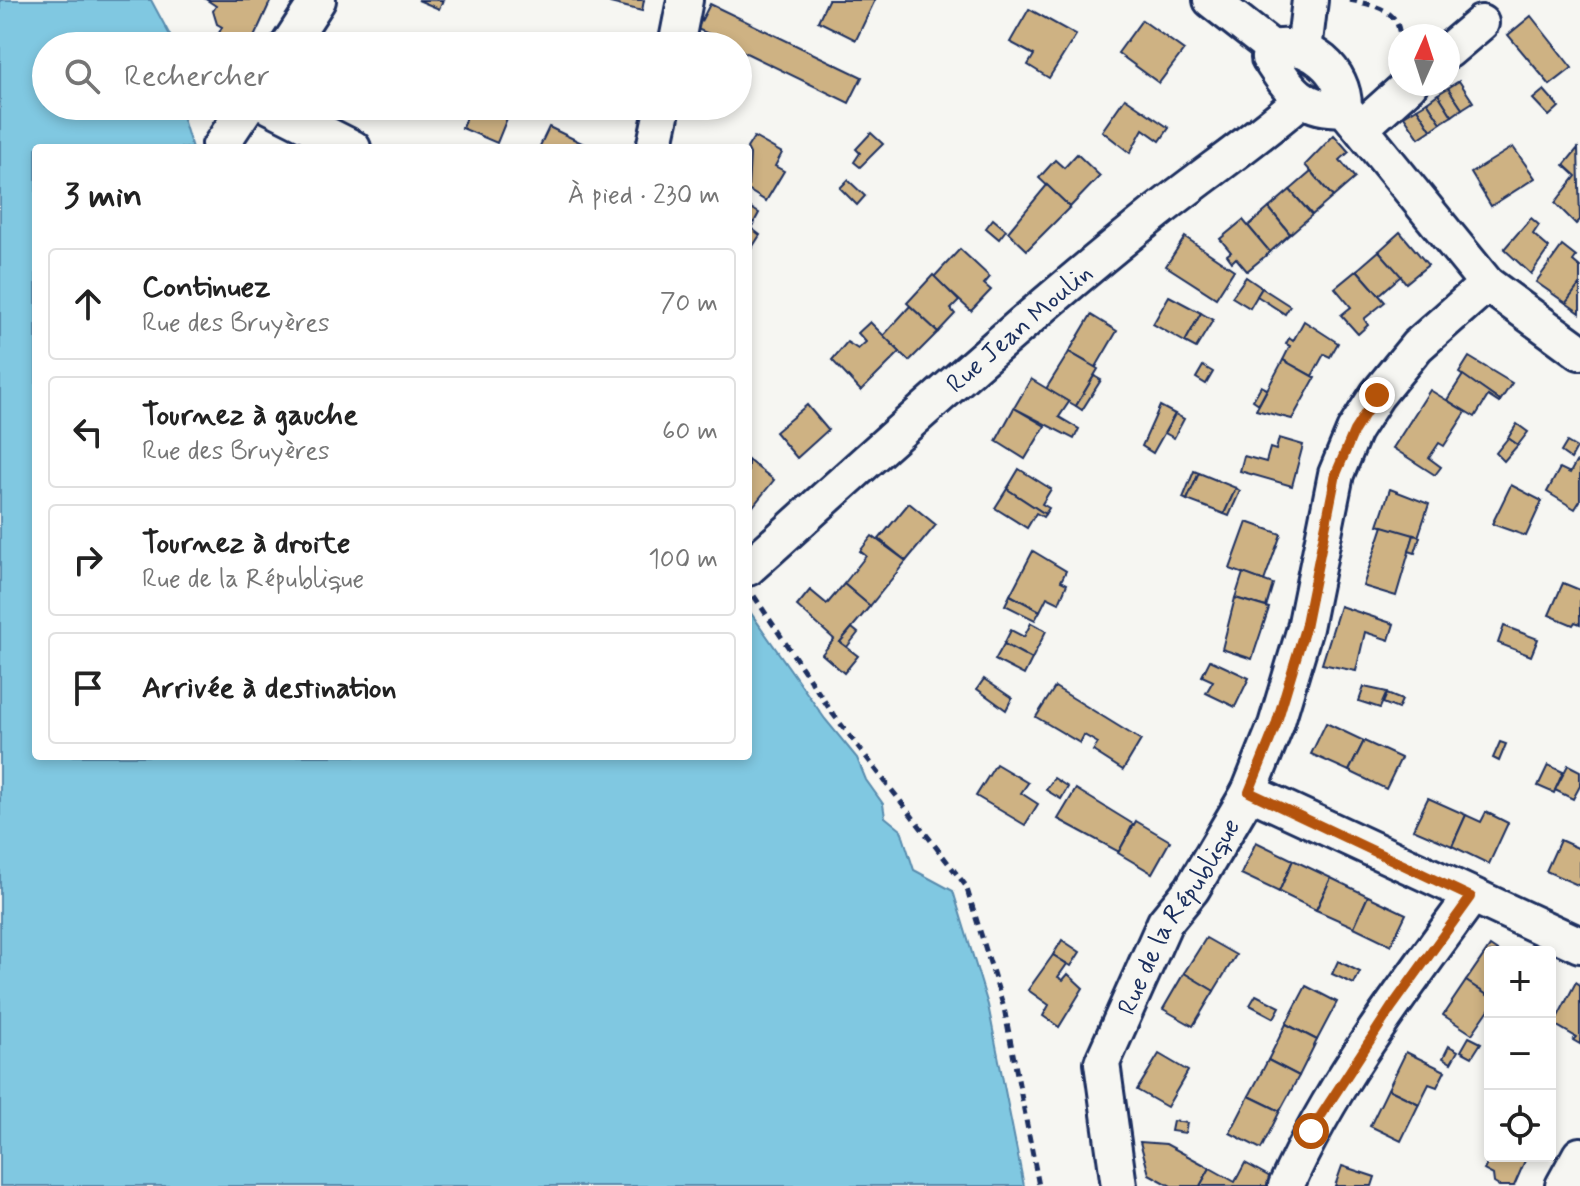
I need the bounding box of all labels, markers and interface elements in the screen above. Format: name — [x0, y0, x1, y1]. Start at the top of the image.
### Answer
north arrow — [1388, 24, 1460, 96]
search box — [32, 32, 752, 120]
icon: search — [60, 54, 104, 98]
text: Rechercher — [124, 57, 270, 96]
text: 3 min — [64, 174, 142, 219]
text: À pied · 230 m — [568, 179, 720, 213]
street label: Rue Jean Moulin — [940, 257, 1100, 402]
text: Continuez — [142, 268, 271, 307]
icon: ahead — [66, 282, 110, 326]
text: 70 m — [660, 287, 718, 321]
text: Rue des Bruyères — [142, 307, 330, 341]
route end — [1359, 377, 1395, 413]
text: Tournez à gauche — [142, 396, 358, 435]
icon: left — [66, 410, 110, 454]
text: 60 m — [662, 415, 718, 449]
text: Rue des Bruyères — [142, 435, 330, 469]
text: Tournez à droite — [142, 524, 351, 563]
icon: right — [66, 538, 110, 582]
text: 100 m — [648, 543, 718, 577]
text: Rue de la République — [142, 563, 364, 597]
icon: arrive — [66, 666, 110, 710]
text: Arrivée à destination — [142, 669, 397, 708]
street label: Rue de la République — [1111, 812, 1249, 1021]
map controls — [1484, 946, 1556, 1162]
button: + — [1484, 946, 1556, 1018]
button: − — [1484, 1018, 1556, 1090]
button: locate — [1484, 1090, 1556, 1162]
route start — [1293, 1113, 1329, 1149]

